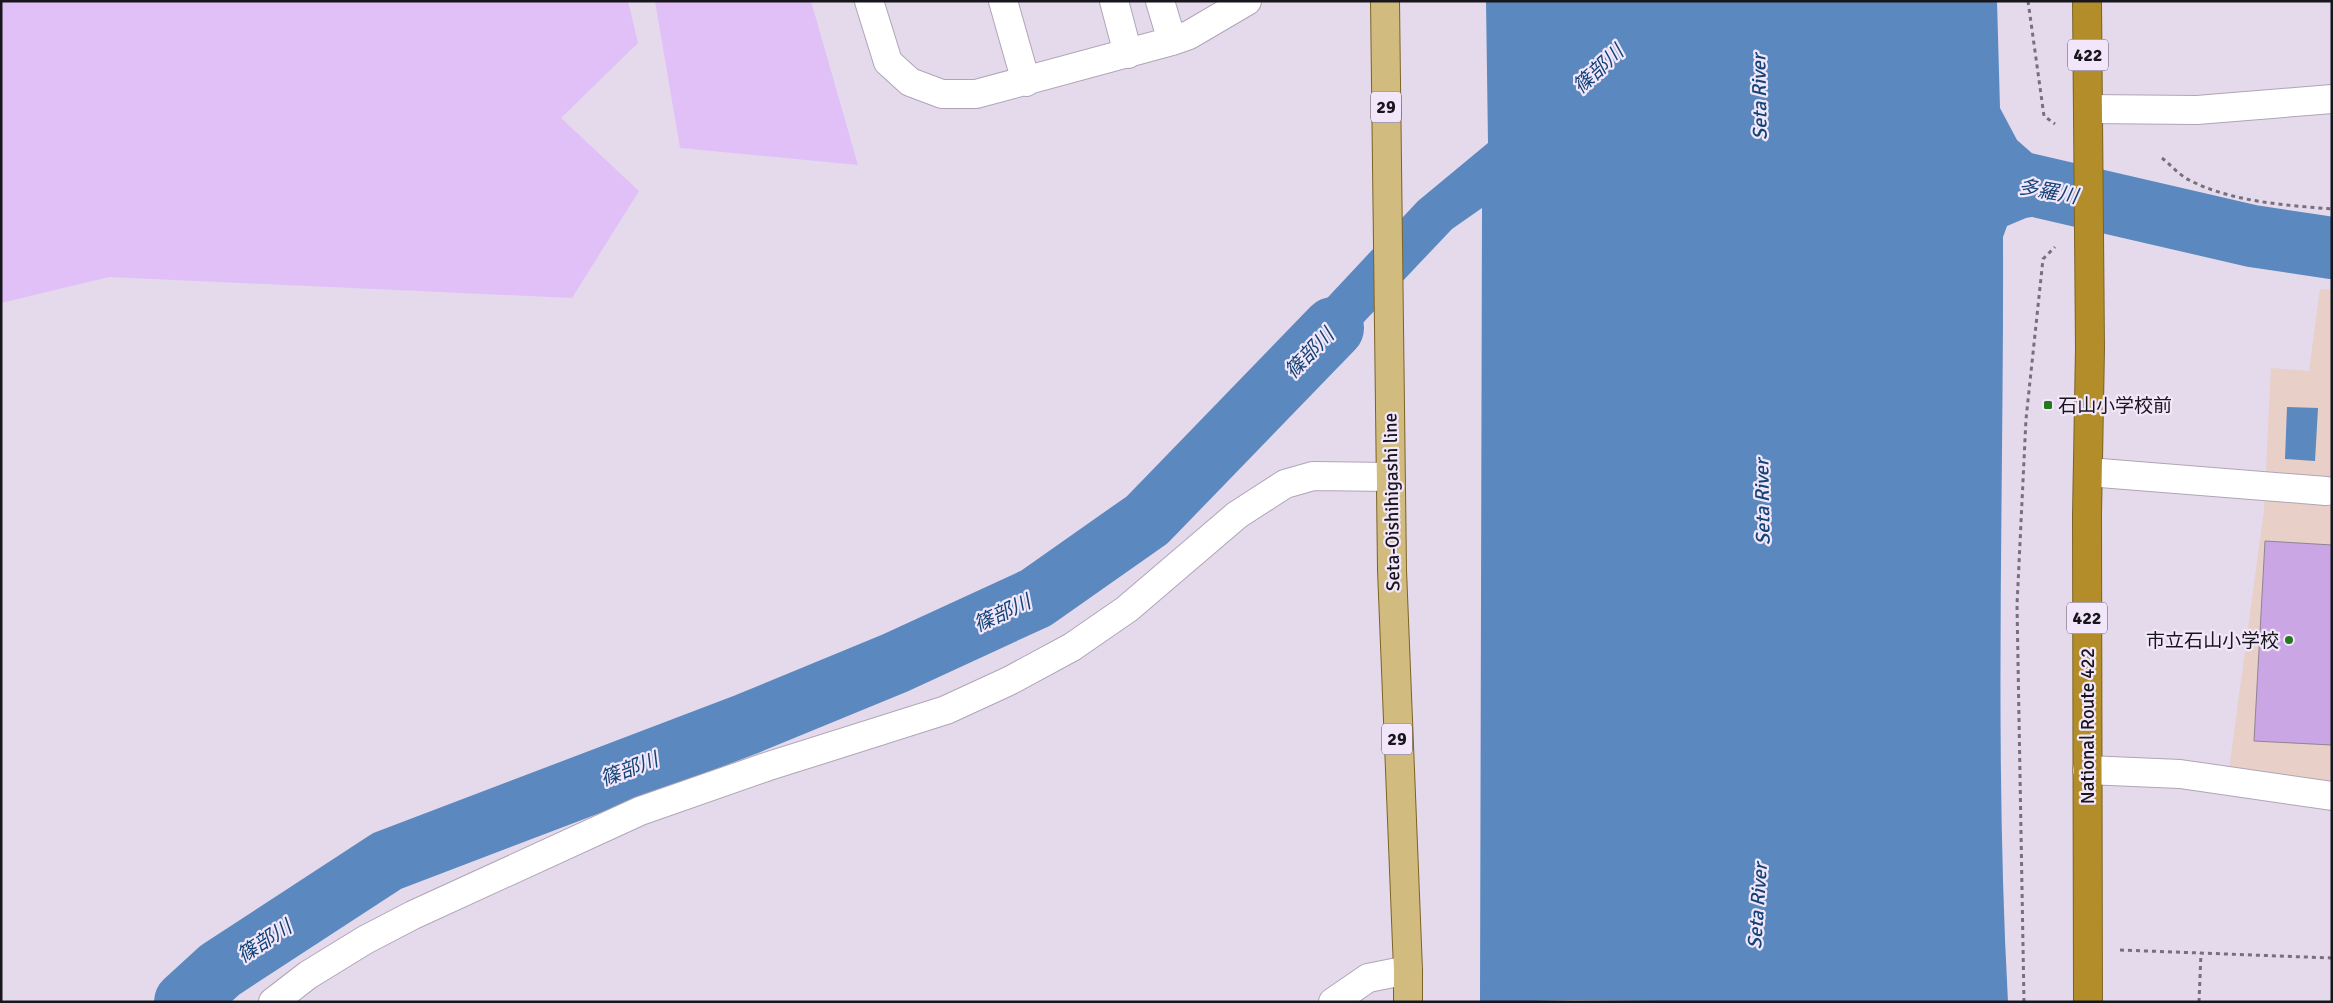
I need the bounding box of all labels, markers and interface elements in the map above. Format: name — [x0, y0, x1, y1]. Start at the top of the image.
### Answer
water label: 篠部川 — [1568, 38, 1630, 99]
road number: 422 — [2068, 40, 2108, 70]
water label: Seta River — [1746, 51, 1773, 140]
road number: 29 — [1371, 91, 1401, 122]
water label: 多羅川 — [2016, 174, 2082, 209]
water label: 篠部川 — [1280, 322, 1341, 384]
place label: 石山小学校前 — [2058, 394, 2172, 418]
marker: 石山小学校前 — [2042, 399, 2054, 411]
street label: Seta-Oishihigashi line — [1378, 413, 1406, 591]
water label: Seta River — [1749, 456, 1776, 545]
water label: 篠部川 — [970, 589, 1036, 637]
road number: 422 — [2067, 602, 2107, 634]
place label: 市立石山小学校 — [2146, 629, 2279, 653]
marker: 市立石山小学校 — [2283, 634, 2295, 646]
street label: National Route 422 — [2076, 648, 2100, 804]
road number: 29 — [1382, 724, 1412, 754]
water label: 篠部川 — [597, 746, 664, 792]
water label: Seta River — [1742, 860, 1773, 950]
water label: 篠部川 — [232, 914, 298, 968]

